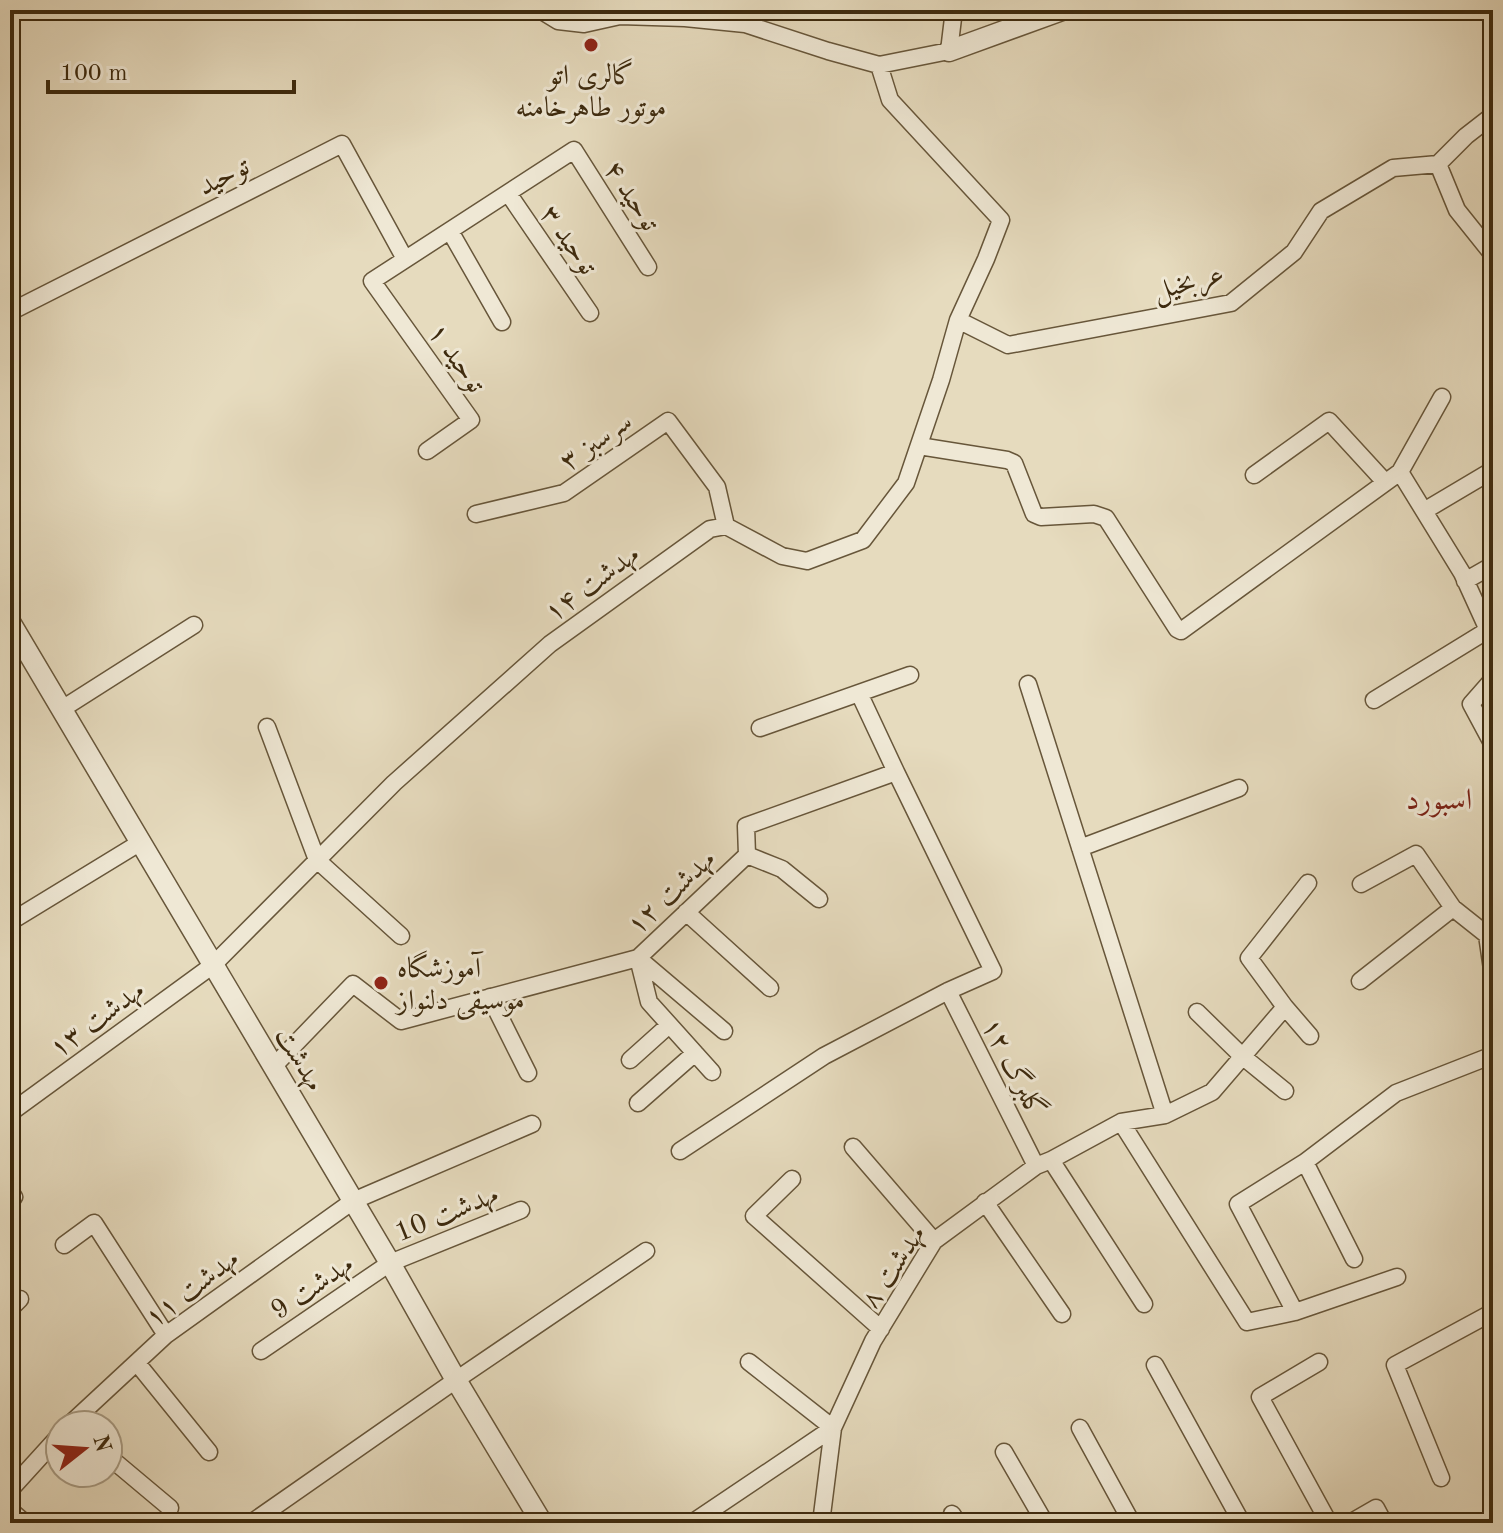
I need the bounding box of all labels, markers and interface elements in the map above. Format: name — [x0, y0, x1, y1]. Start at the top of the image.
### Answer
marker: گالری اتو موتور طاهرخامنه — [582, 36, 600, 54]
scale bar — [48, 44, 294, 94]
place label: گالری اتو موتور طاهرخامنه — [516, 58, 666, 124]
text: 100 m — [60, 62, 128, 86]
street label: توحید — [194, 153, 256, 203]
street label: توحید ۴ — [597, 156, 664, 238]
street label: توحید ۳ — [533, 201, 602, 282]
street label: عربخیل — [1150, 261, 1228, 310]
street label: توحید ۱ — [421, 319, 490, 400]
street label: سرسبز ۳ — [556, 408, 639, 479]
street label: مهدشت ۱۴ — [540, 541, 646, 629]
district label: اسبورد — [1406, 786, 1472, 818]
street label: مهدشت ۱۲ — [623, 846, 723, 942]
place label: آموزشگاه موسیقی دلنواز — [394, 950, 525, 1020]
marker: آموزشگاه موسیقی دلنواز — [372, 974, 390, 992]
street label: مهدشت ۱۳ — [45, 977, 151, 1065]
street label: گلبرگ ١٢ — [975, 1012, 1054, 1123]
street label: مهدشت — [267, 1023, 328, 1097]
street label: مهدشت 10 — [391, 1181, 504, 1250]
street label: مهدشت ۸ — [857, 1221, 934, 1315]
street label: مهدشت ۱۱ — [141, 1245, 246, 1335]
street label: مهدشت 9 — [266, 1251, 360, 1328]
north arrow — [44, 1409, 124, 1489]
text: N — [88, 1432, 114, 1455]

